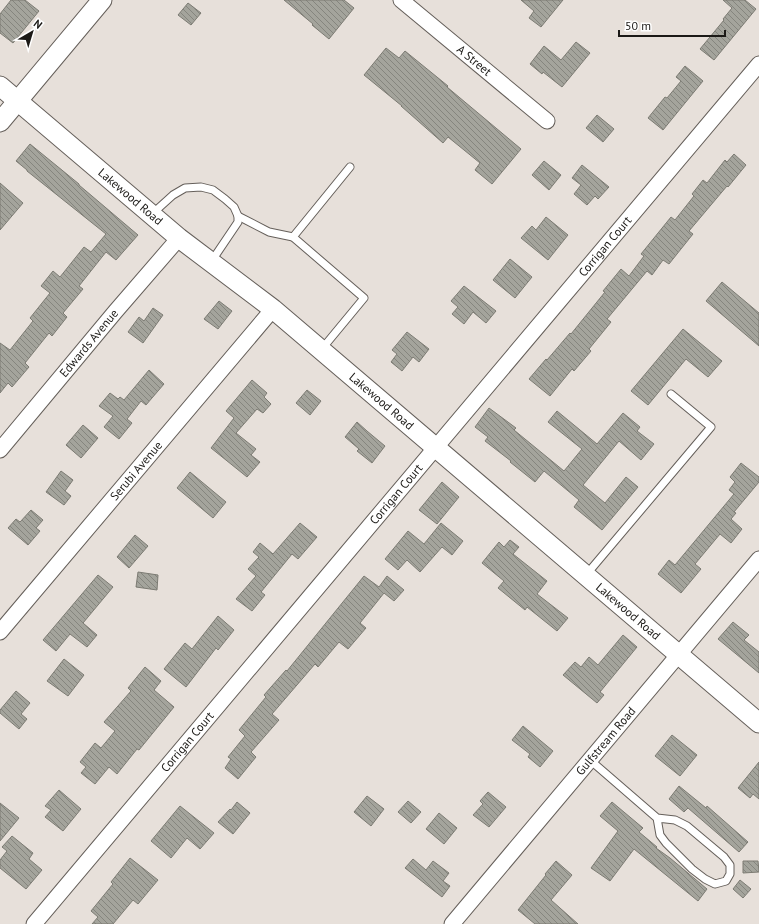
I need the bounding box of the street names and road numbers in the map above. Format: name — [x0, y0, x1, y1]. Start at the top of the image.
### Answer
street label: A Street — [454, 42, 495, 79]
street label: Lakewood Road — [95, 165, 166, 228]
street label: Corrigan Court — [575, 213, 634, 280]
street label: Edwards Avenue — [56, 306, 121, 380]
street label: Lakewood Road — [346, 369, 417, 433]
street label: Serubi Avenue — [106, 438, 165, 503]
street label: Corrigan Court — [366, 461, 426, 527]
street label: Lakewood Road — [593, 579, 664, 643]
street label: Gulfstream Road — [572, 703, 639, 778]
street label: Corrigan Court — [157, 708, 217, 775]

